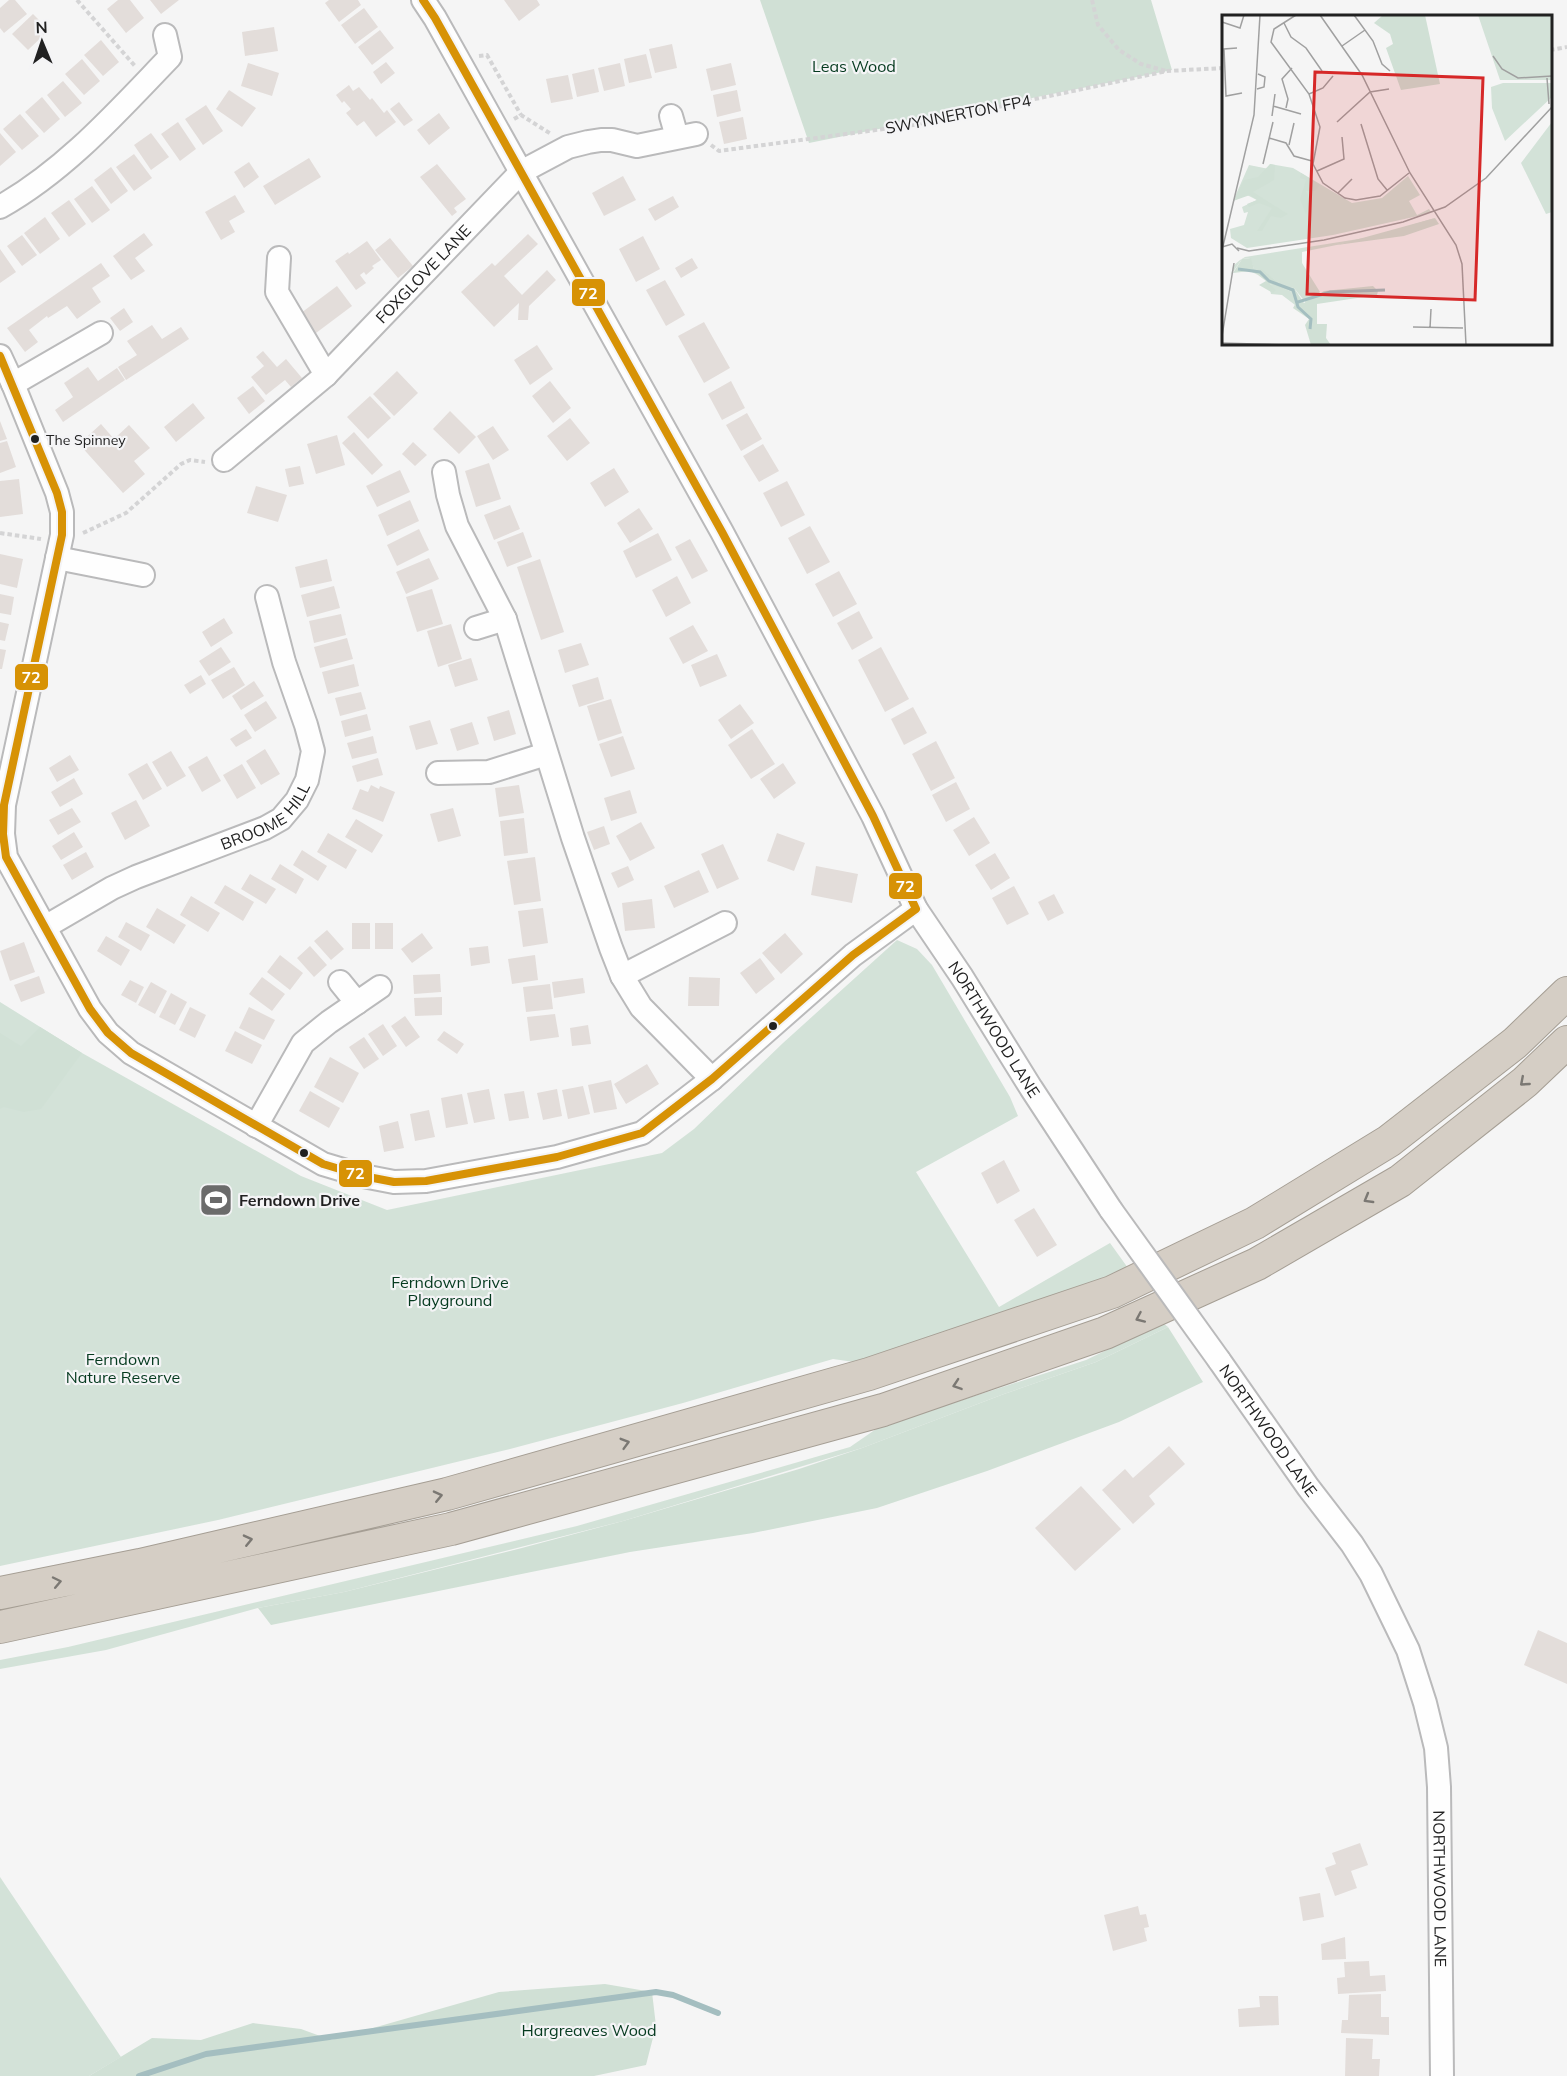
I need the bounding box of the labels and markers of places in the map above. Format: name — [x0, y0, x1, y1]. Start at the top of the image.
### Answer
place label: The Spinney — [46, 431, 126, 449]
marker: The Spinney — [29, 433, 41, 445]
unlabelled marker — [767, 1020, 779, 1032]
unlabelled marker — [298, 1147, 310, 1159]
sports icon: Ferndown Drive — [198, 1182, 234, 1218]
place label: Ferndown Drive — [239, 1190, 360, 1210]

